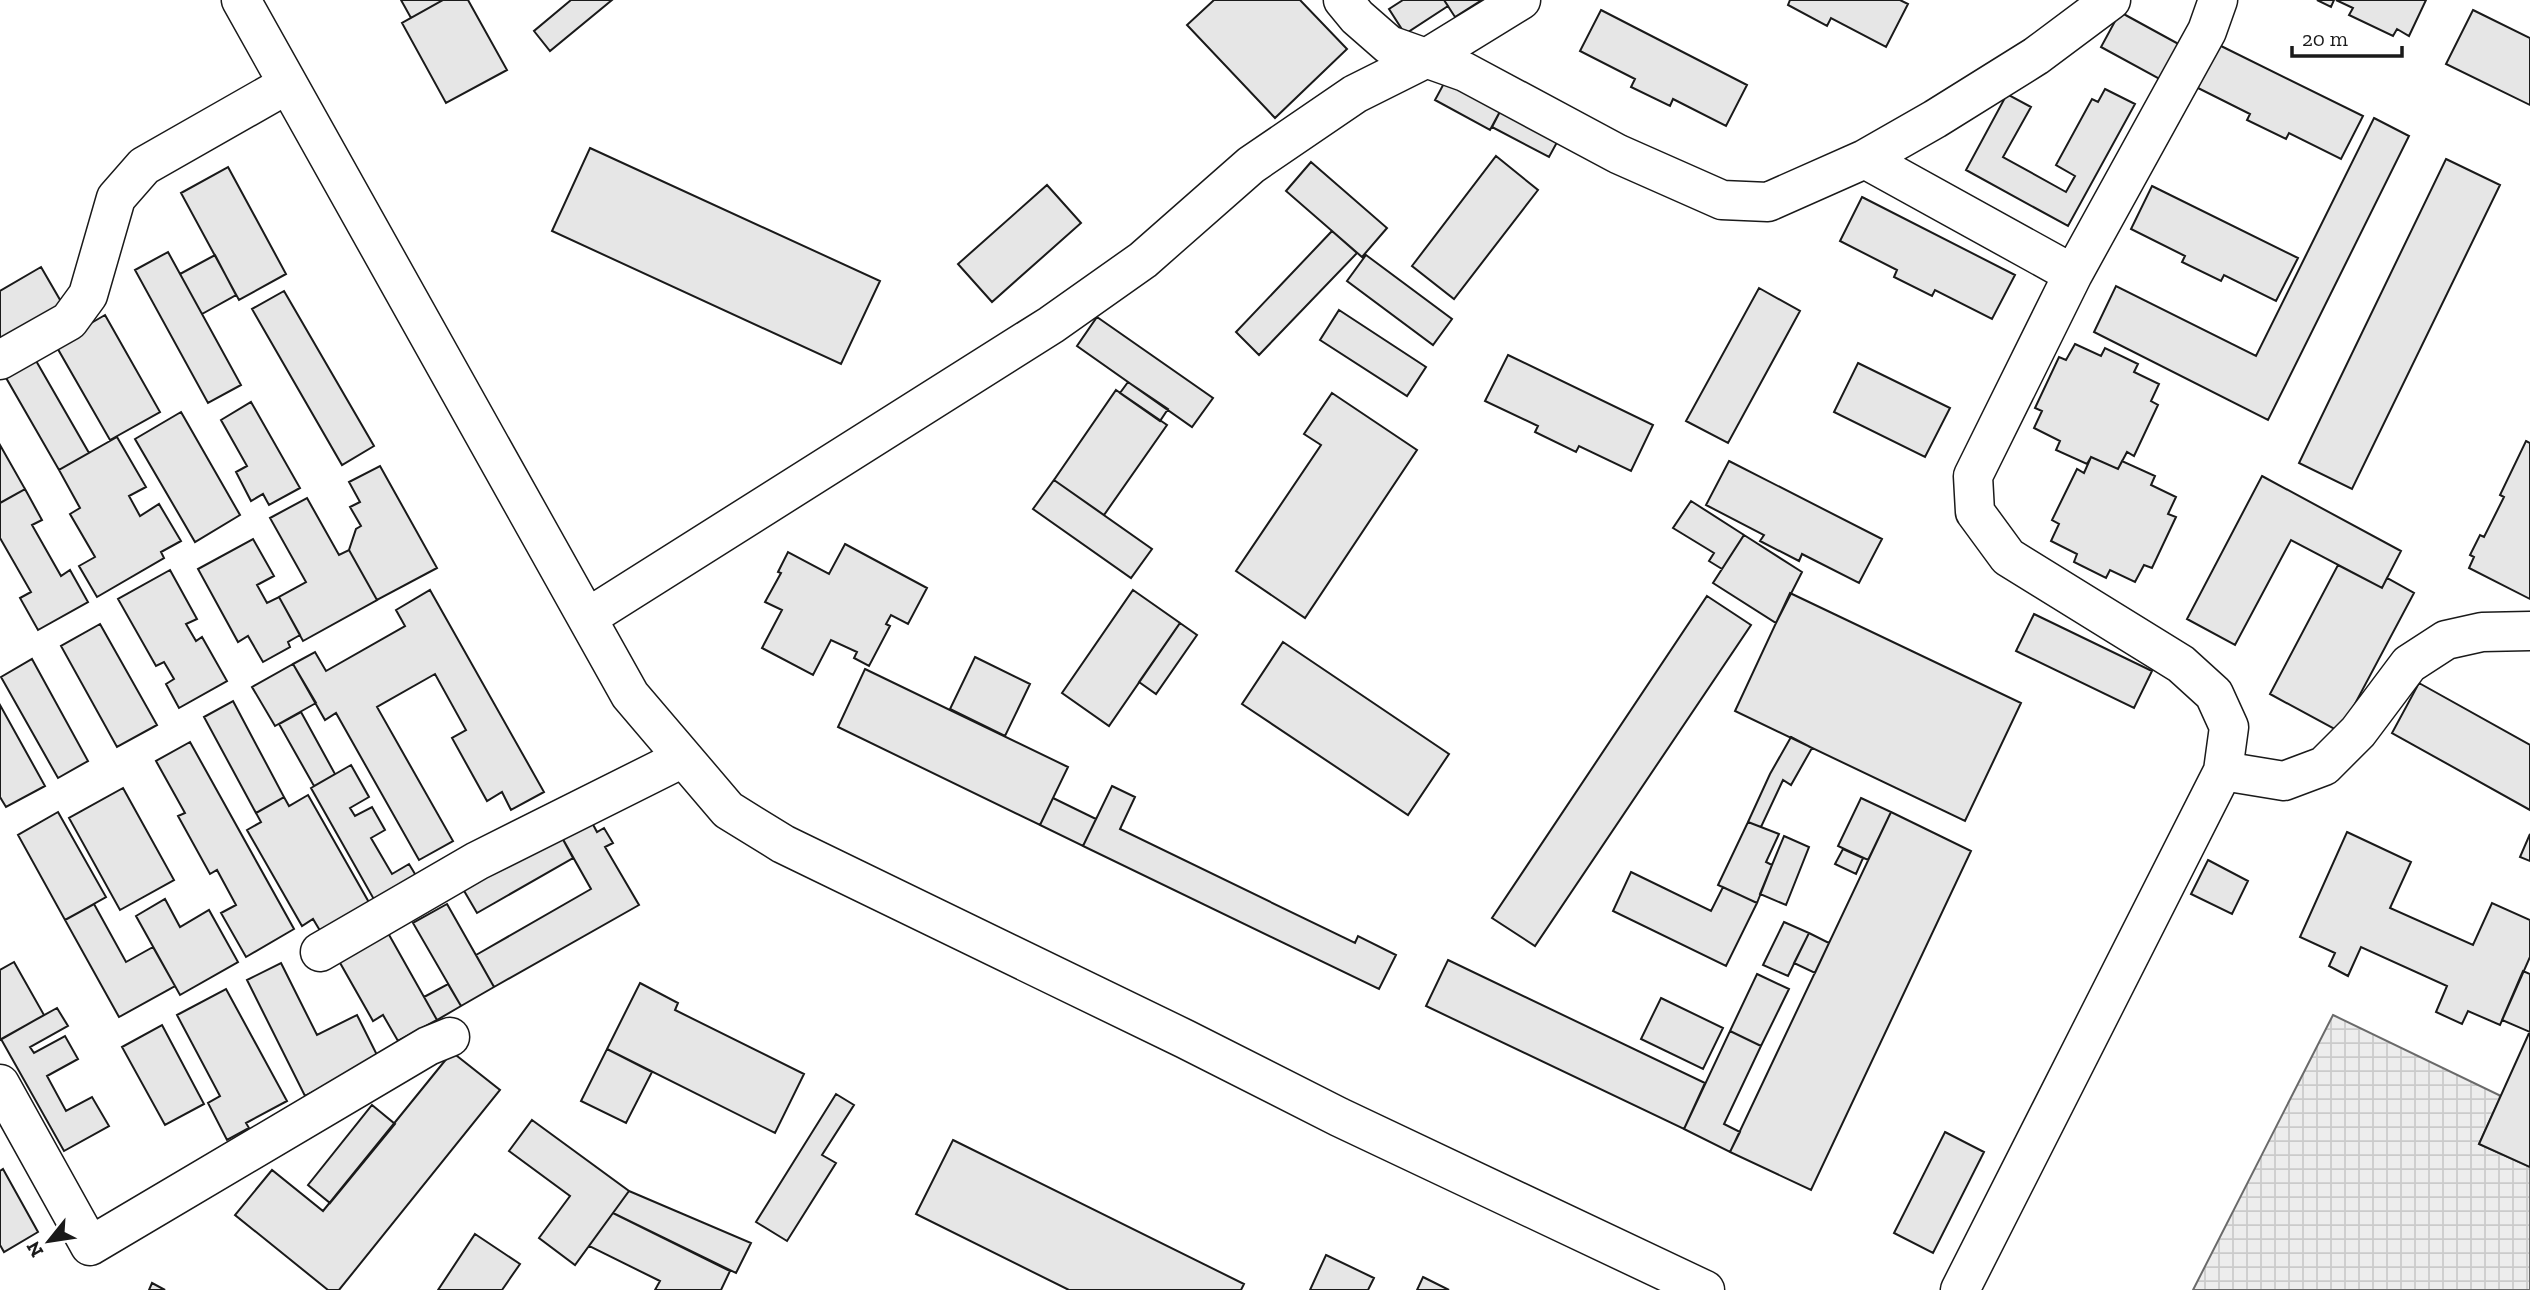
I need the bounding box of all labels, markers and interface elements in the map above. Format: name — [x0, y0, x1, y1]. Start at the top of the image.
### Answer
scale bar — [2292, 14, 2402, 58]
text: 20 m — [2302, 26, 2348, 51]
north arrow — [14, 1206, 84, 1276]
text: N — [21, 1237, 48, 1261]

